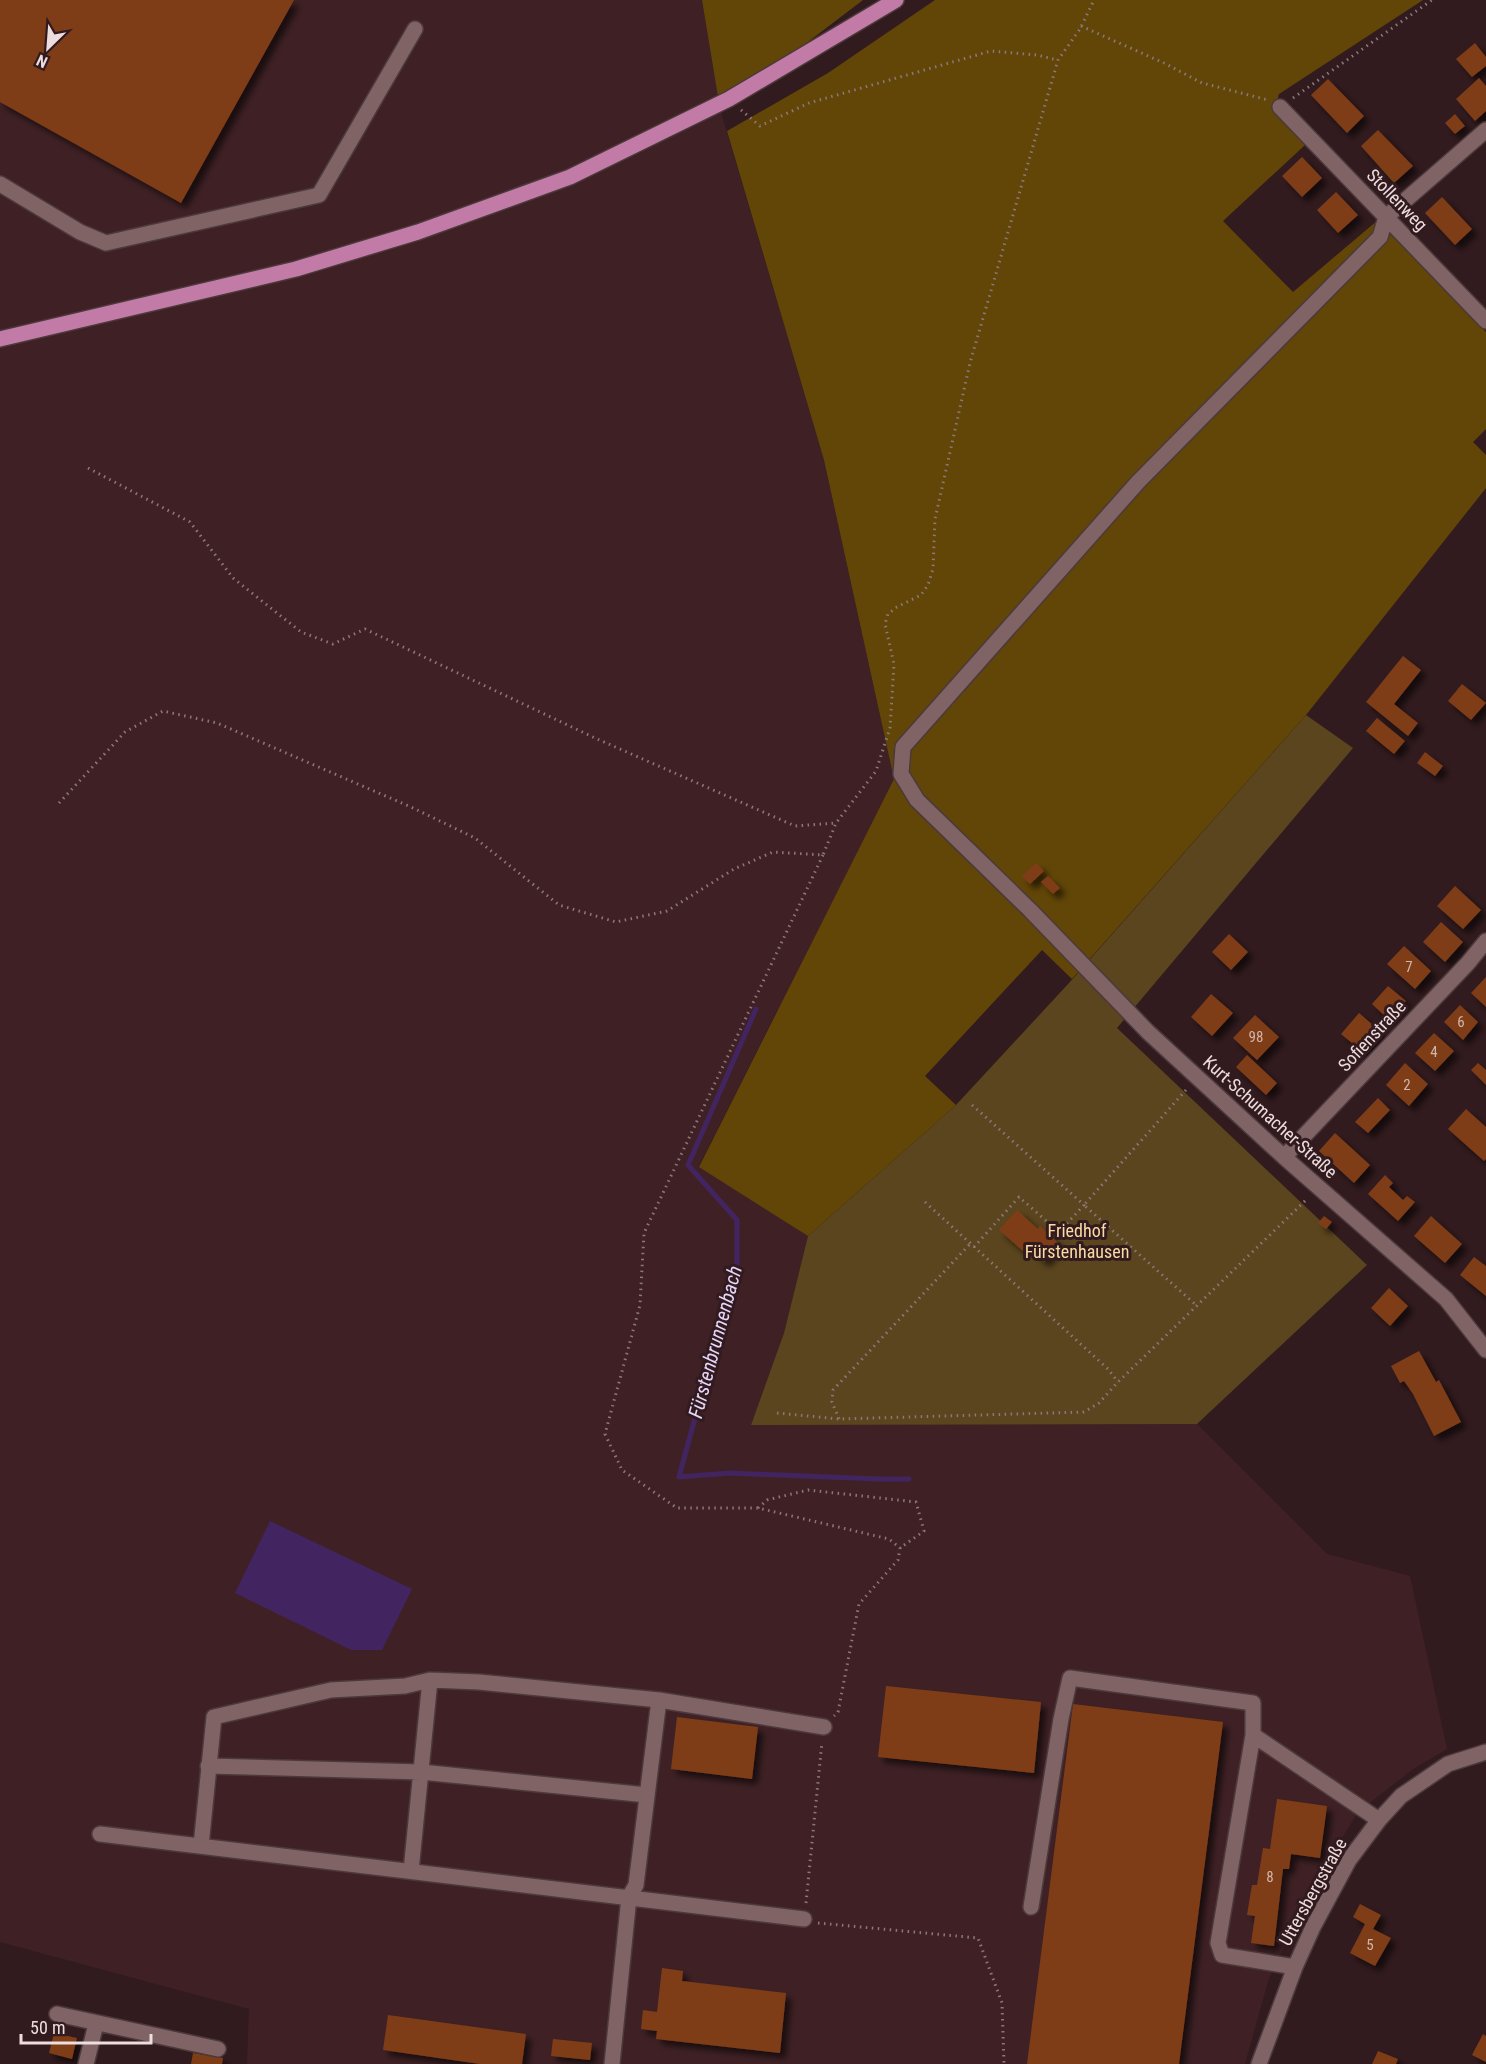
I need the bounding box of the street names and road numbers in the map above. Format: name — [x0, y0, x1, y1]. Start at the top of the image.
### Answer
street label: Stollenweg — [1363, 164, 1432, 235]
street label: Sofienstraße — [1333, 996, 1410, 1076]
street label: Kurt-Schumacher-Straße — [1199, 1051, 1342, 1182]
street label: Uttersbergstraße — [1274, 1834, 1351, 1949]

